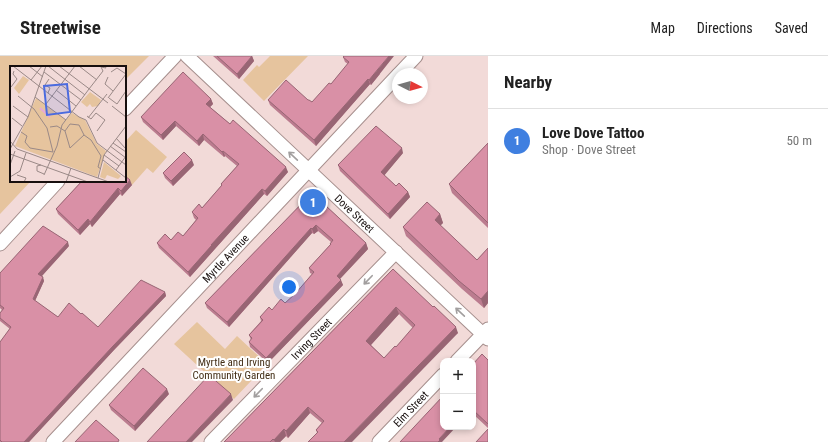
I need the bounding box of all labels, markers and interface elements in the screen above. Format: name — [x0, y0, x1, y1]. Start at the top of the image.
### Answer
text: Streetwise — [20, 16, 101, 39]
text: Map — [651, 20, 675, 36]
text: Directions — [697, 20, 753, 36]
text: Saved — [775, 20, 808, 36]
inset map — [10, 66, 126, 182]
north arrow — [392, 68, 428, 104]
text: Nearby — [504, 72, 552, 92]
text: Love Dove Tattoo — [542, 124, 644, 142]
text: 1 — [514, 133, 520, 148]
text: 50 m — [786, 133, 812, 148]
text: Shop · Dove Street — [542, 142, 636, 157]
one-way arrow — [289, 152, 299, 161]
pin: 1 — [300, 187, 326, 217]
street label: Dove Street — [332, 192, 377, 236]
street label: Myrtle Avenue — [200, 232, 252, 286]
one-way arrow — [364, 275, 373, 285]
your location — [279, 277, 299, 297]
one-way arrow — [455, 307, 465, 317]
street label: Irving Street — [289, 316, 335, 363]
park label: Myrtle and Irving Community Garden — [193, 356, 275, 382]
map controls — [440, 358, 476, 430]
button: + — [440, 358, 476, 394]
one-way arrow — [253, 388, 263, 398]
street label: Elm Street — [391, 388, 431, 430]
button: − — [440, 394, 476, 430]

